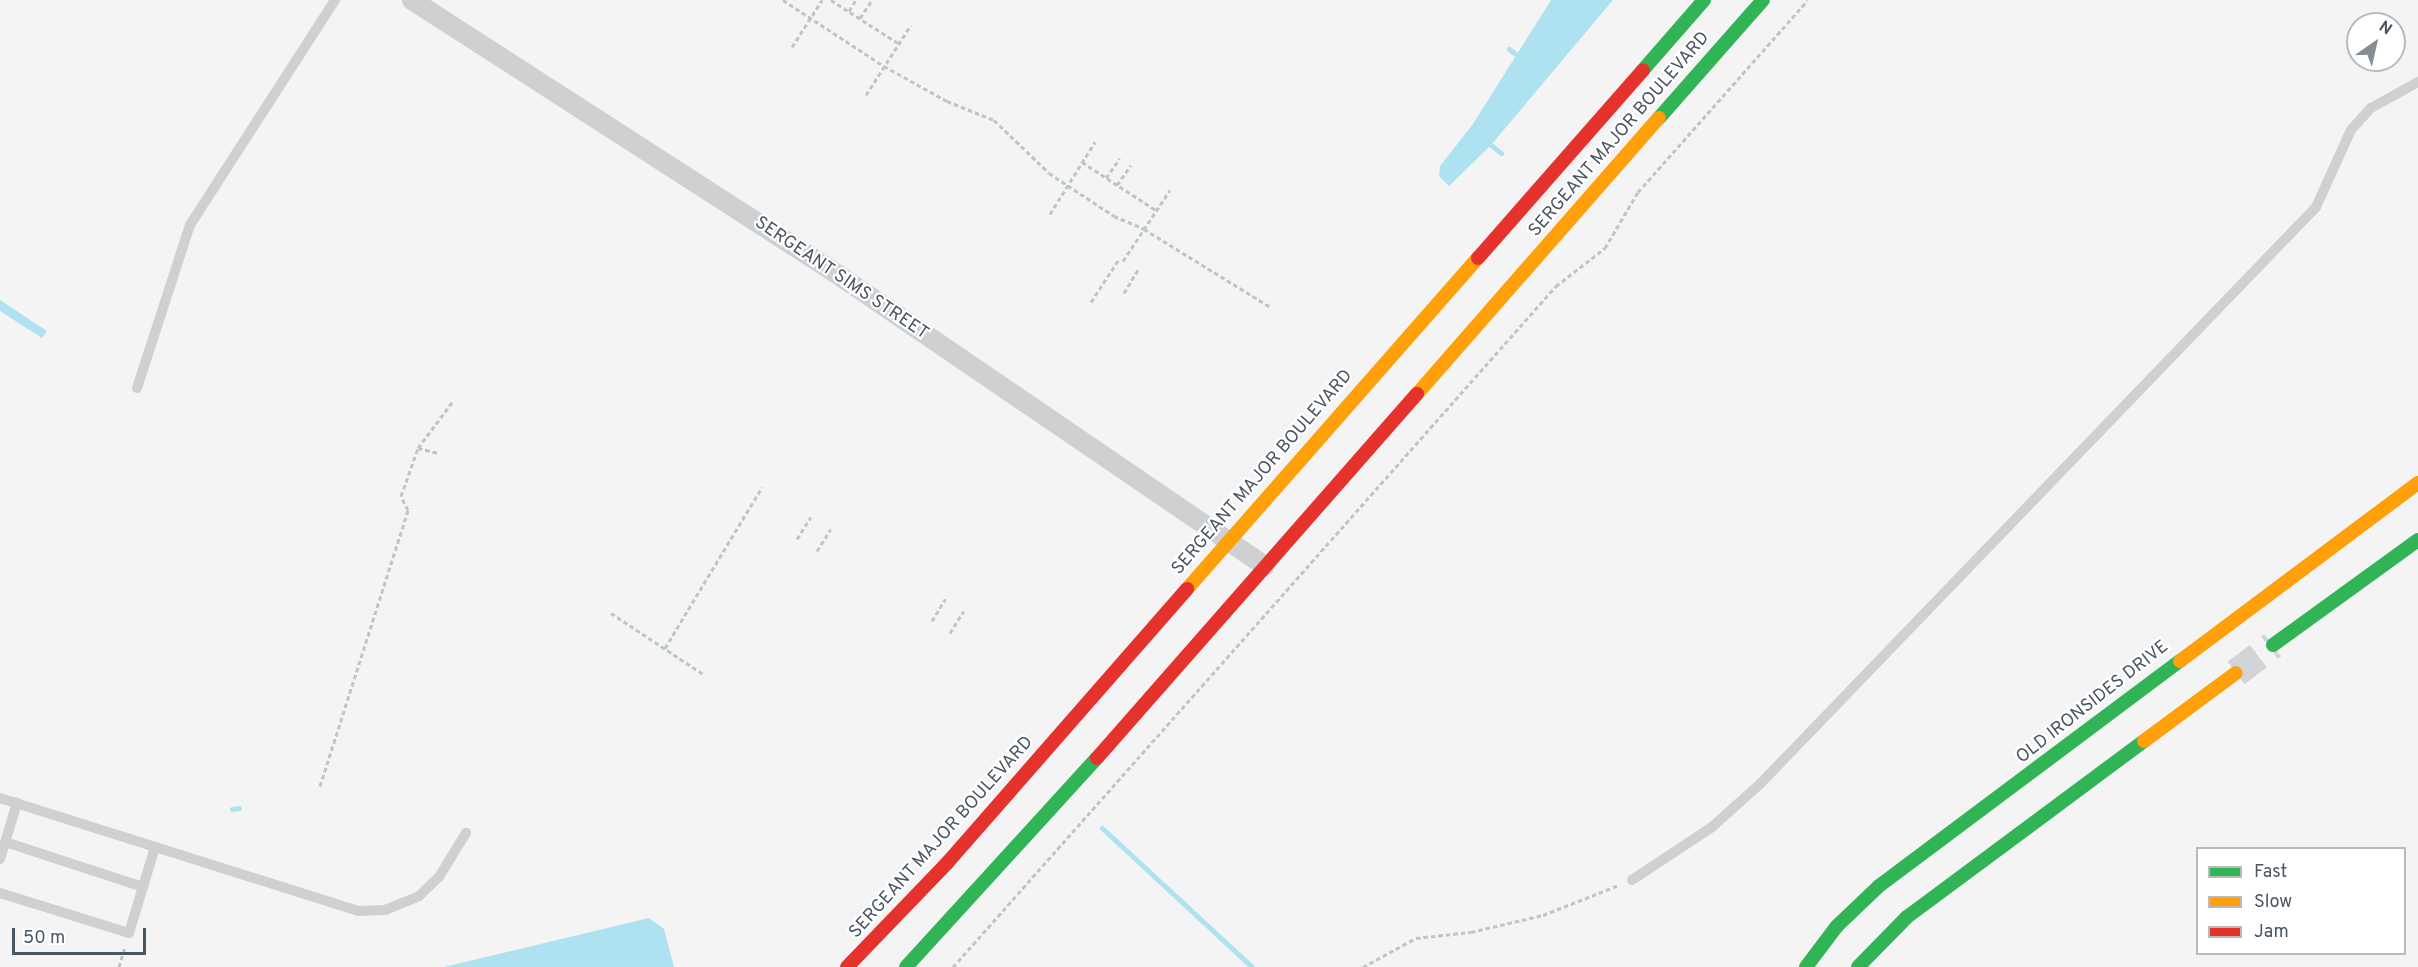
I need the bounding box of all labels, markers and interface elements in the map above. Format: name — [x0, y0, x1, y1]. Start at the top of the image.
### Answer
north arrow — [2346, 12, 2406, 72]
text: N — [2375, 17, 2395, 40]
street label: SERGEANT MAJOR BOULEVARD — [1525, 28, 1715, 242]
street label: SERGEANT SIMS STREET — [750, 213, 932, 345]
street label: SERGEANT MAJOR BOULEVARD — [1168, 366, 1358, 580]
street label: OLD IRONSIDES DRIVE — [2013, 637, 2173, 769]
street label: SERGEANT MAJOR BOULEVARD — [845, 732, 1039, 944]
legend — [2196, 847, 2406, 955]
text: Fast — [2254, 861, 2287, 884]
text: Slow — [2254, 891, 2292, 914]
scale bar — [15, 916, 148, 954]
text: Jam — [2254, 921, 2289, 944]
text: 50 m — [23, 927, 65, 950]

